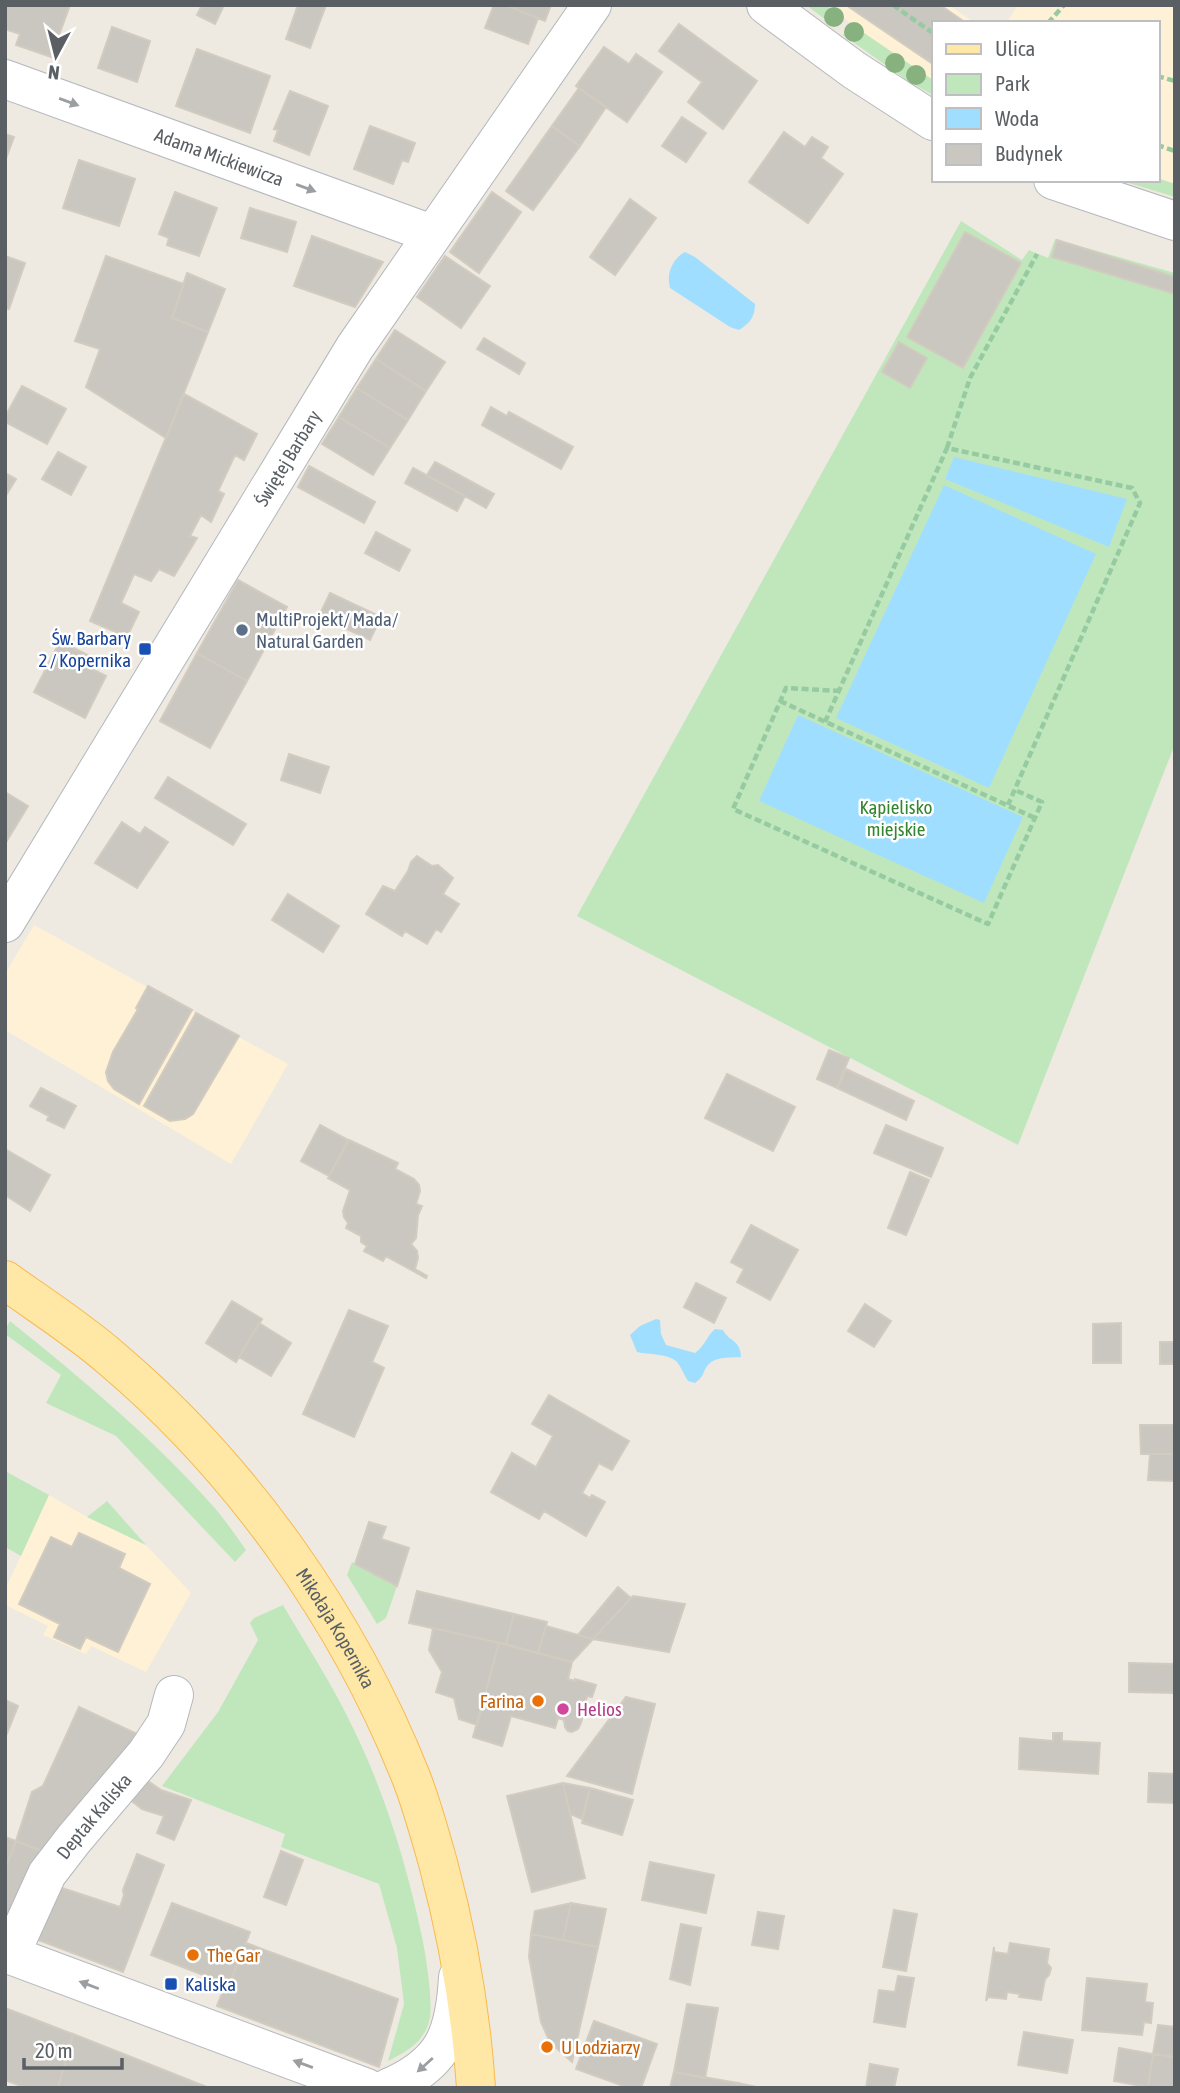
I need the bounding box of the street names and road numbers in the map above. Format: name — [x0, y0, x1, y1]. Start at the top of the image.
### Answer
street label: Adama Mickiewicza — [152, 123, 287, 190]
street label: Świętej Barbary — [250, 406, 325, 510]
street label: Mikołaja Kopernika — [292, 1564, 380, 1692]
street label: Deptak Kaliska — [52, 1769, 136, 1863]

